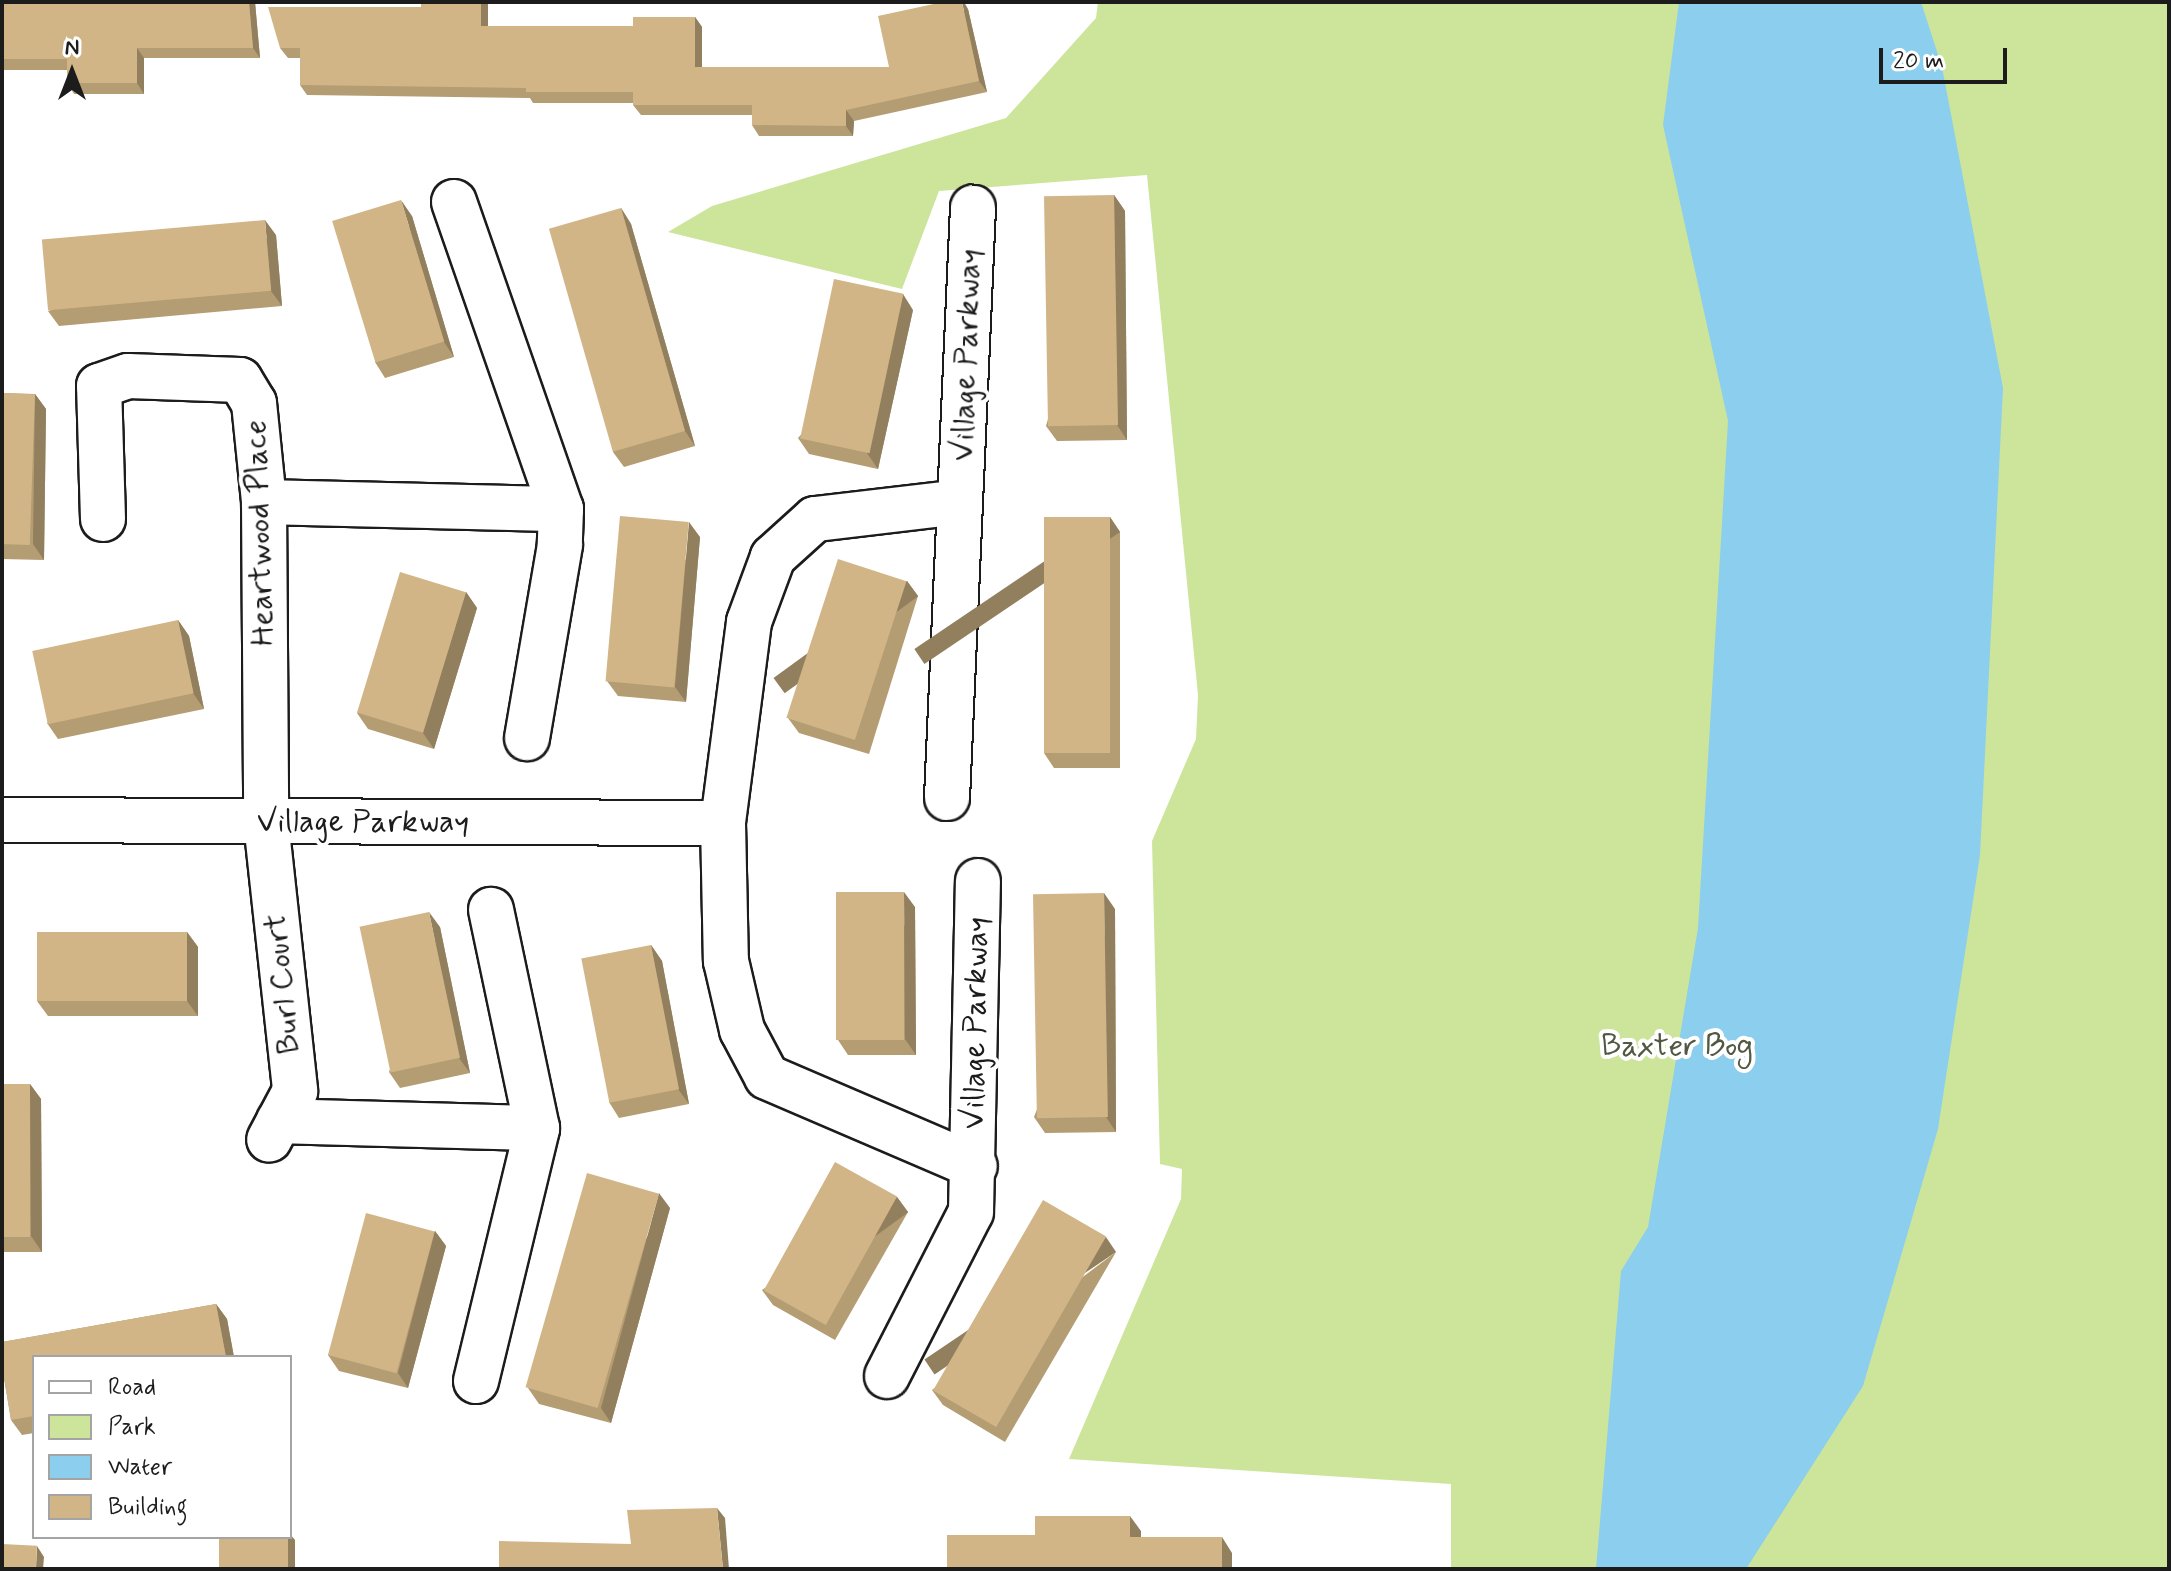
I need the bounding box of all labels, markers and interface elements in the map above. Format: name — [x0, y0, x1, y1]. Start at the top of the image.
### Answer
north arrow — [32, 32, 112, 112]
scale bar — [1883, 32, 2011, 82]
text: N — [65, 34, 79, 62]
text: 20 m — [1893, 46, 1944, 77]
street label: Village Parkway — [944, 248, 990, 462]
street label: Heartwood Place — [237, 421, 283, 645]
street label: Village Parkway — [256, 803, 470, 841]
street label: Burl Court — [257, 912, 309, 1056]
street label: Village Parkway — [955, 916, 997, 1130]
park label: Baxter Bog — [1600, 1027, 1754, 1065]
legend — [32, 1355, 292, 1539]
text: Road — [108, 1372, 156, 1403]
text: Park — [108, 1412, 156, 1443]
text: Water — [108, 1452, 172, 1483]
text: Building — [108, 1492, 188, 1523]

